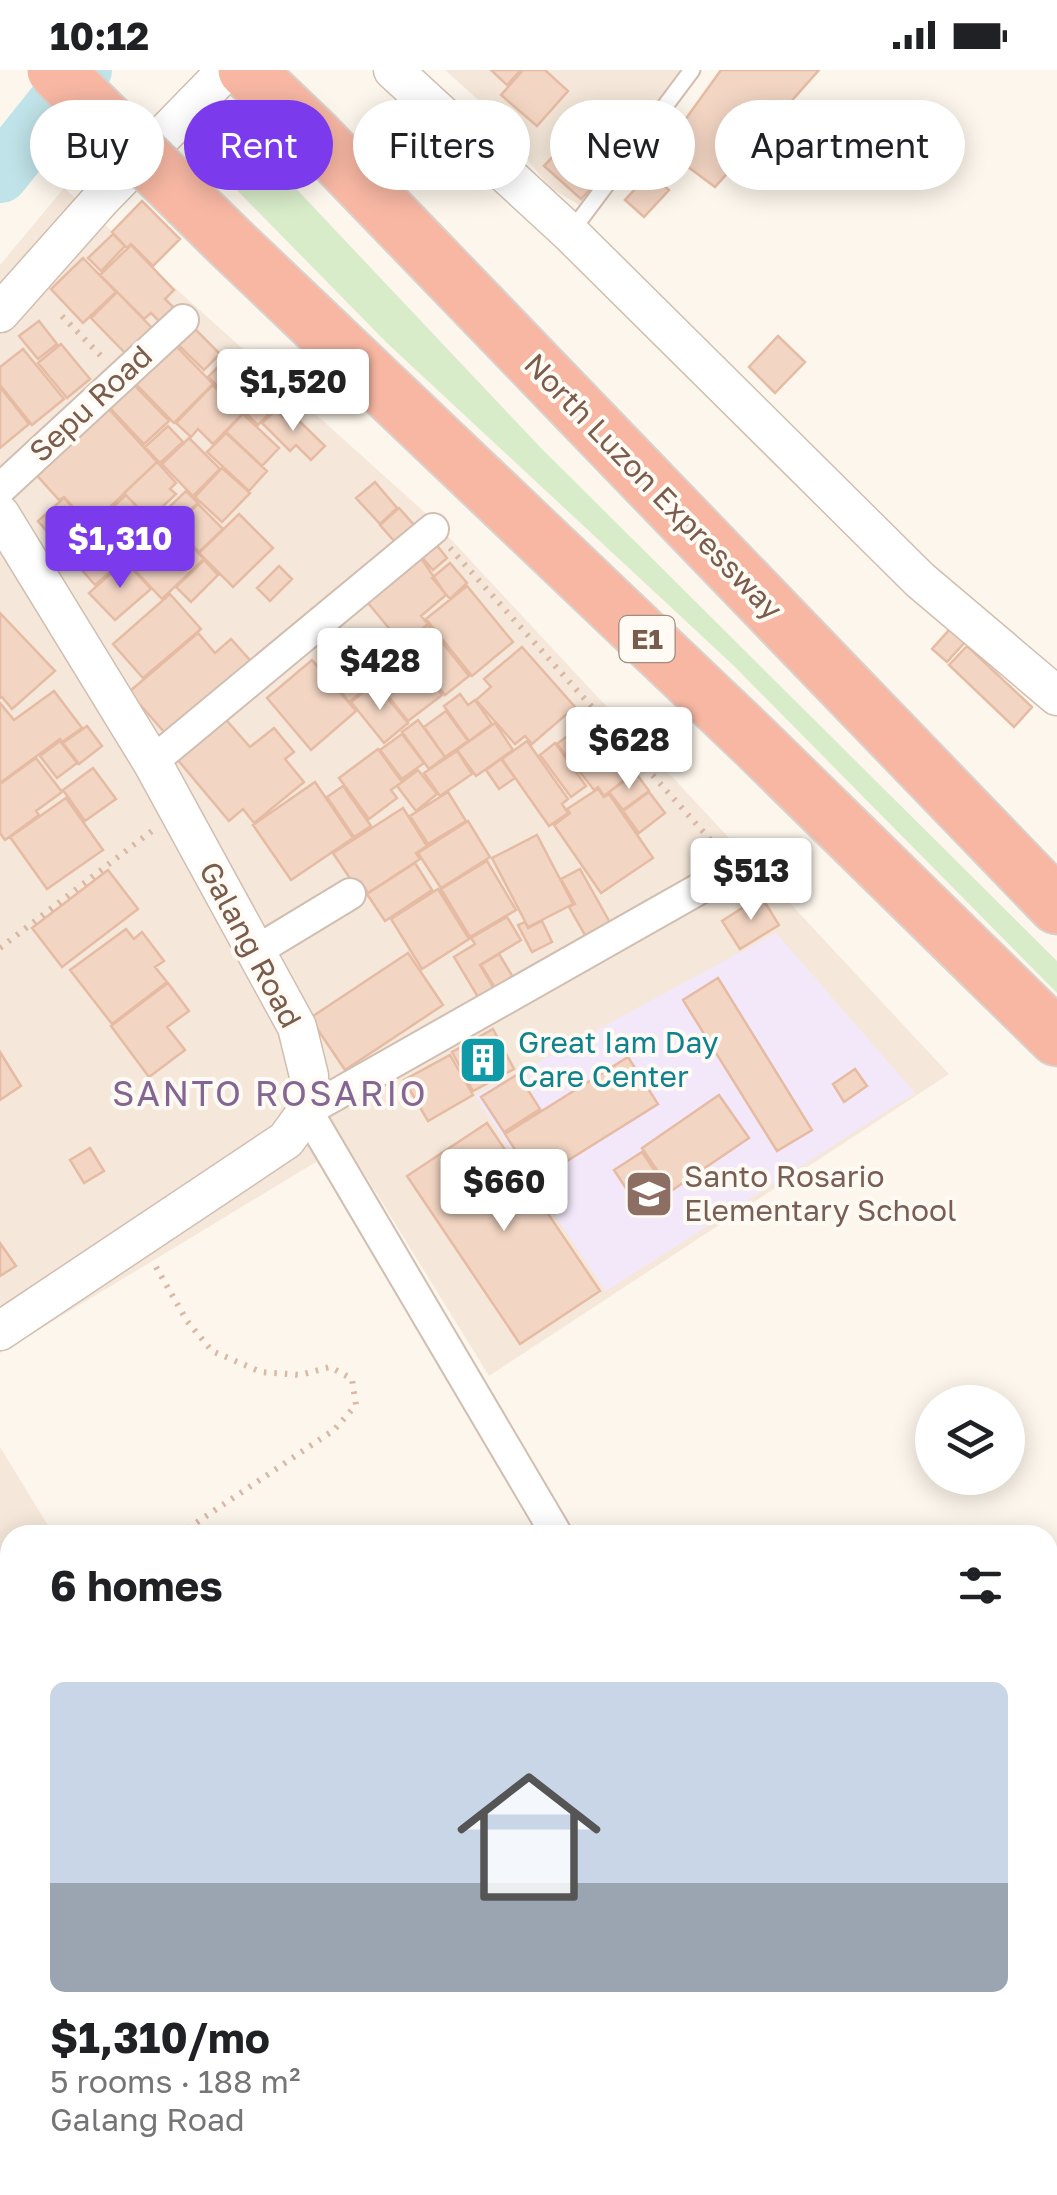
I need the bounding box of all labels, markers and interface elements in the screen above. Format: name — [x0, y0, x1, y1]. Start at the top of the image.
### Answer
text: 10:12 — [50, 13, 149, 58]
chip: Buy — [30, 100, 164, 190]
chip: Rent — [184, 100, 333, 190]
chip: Filters — [353, 100, 530, 190]
chip: New — [550, 100, 695, 190]
chip: Apartment — [715, 100, 965, 190]
street label: Sepu Road — [22, 338, 159, 469]
street label: North Luzon Expressway — [517, 346, 790, 627]
pin: $1,520 — [212, 349, 374, 434]
text: $1,520 — [239, 362, 347, 400]
pin: $1,310 — [39, 506, 201, 591]
text: $1,310 — [68, 519, 172, 557]
road number: E1 — [620, 616, 674, 662]
pin: $428 — [321, 628, 439, 713]
text: $428 — [339, 641, 421, 679]
pin: $628 — [570, 707, 688, 792]
text: $628 — [588, 720, 670, 758]
pin: $513 — [692, 838, 810, 923]
text: $513 — [713, 851, 789, 889]
street label: Galang Road — [192, 855, 310, 1034]
place label: Great Iam Day Care Center — [518, 1024, 719, 1094]
building icon: Great Iam Day Care Center — [457, 1034, 509, 1086]
district label: SANTO ROSARIO — [112, 1072, 428, 1114]
pin: $660 — [445, 1149, 563, 1234]
place label: Santo Rosario Elementary School — [684, 1158, 957, 1228]
text: $660 — [463, 1162, 545, 1200]
school or university icon: Santo Rosario Elementary School — [623, 1168, 675, 1220]
map controls — [915, 1385, 1025, 1495]
button: layers — [915, 1385, 1025, 1495]
icon: filters — [953, 1558, 1008, 1613]
text: 6 homes — [50, 1560, 223, 1610]
icon: home — [439, 1747, 619, 1927]
text: $1,310/mo — [50, 2012, 270, 2062]
text: 5 rooms · 188 m² — [50, 2062, 300, 2100]
text: Galang Road — [50, 2100, 245, 2138]

